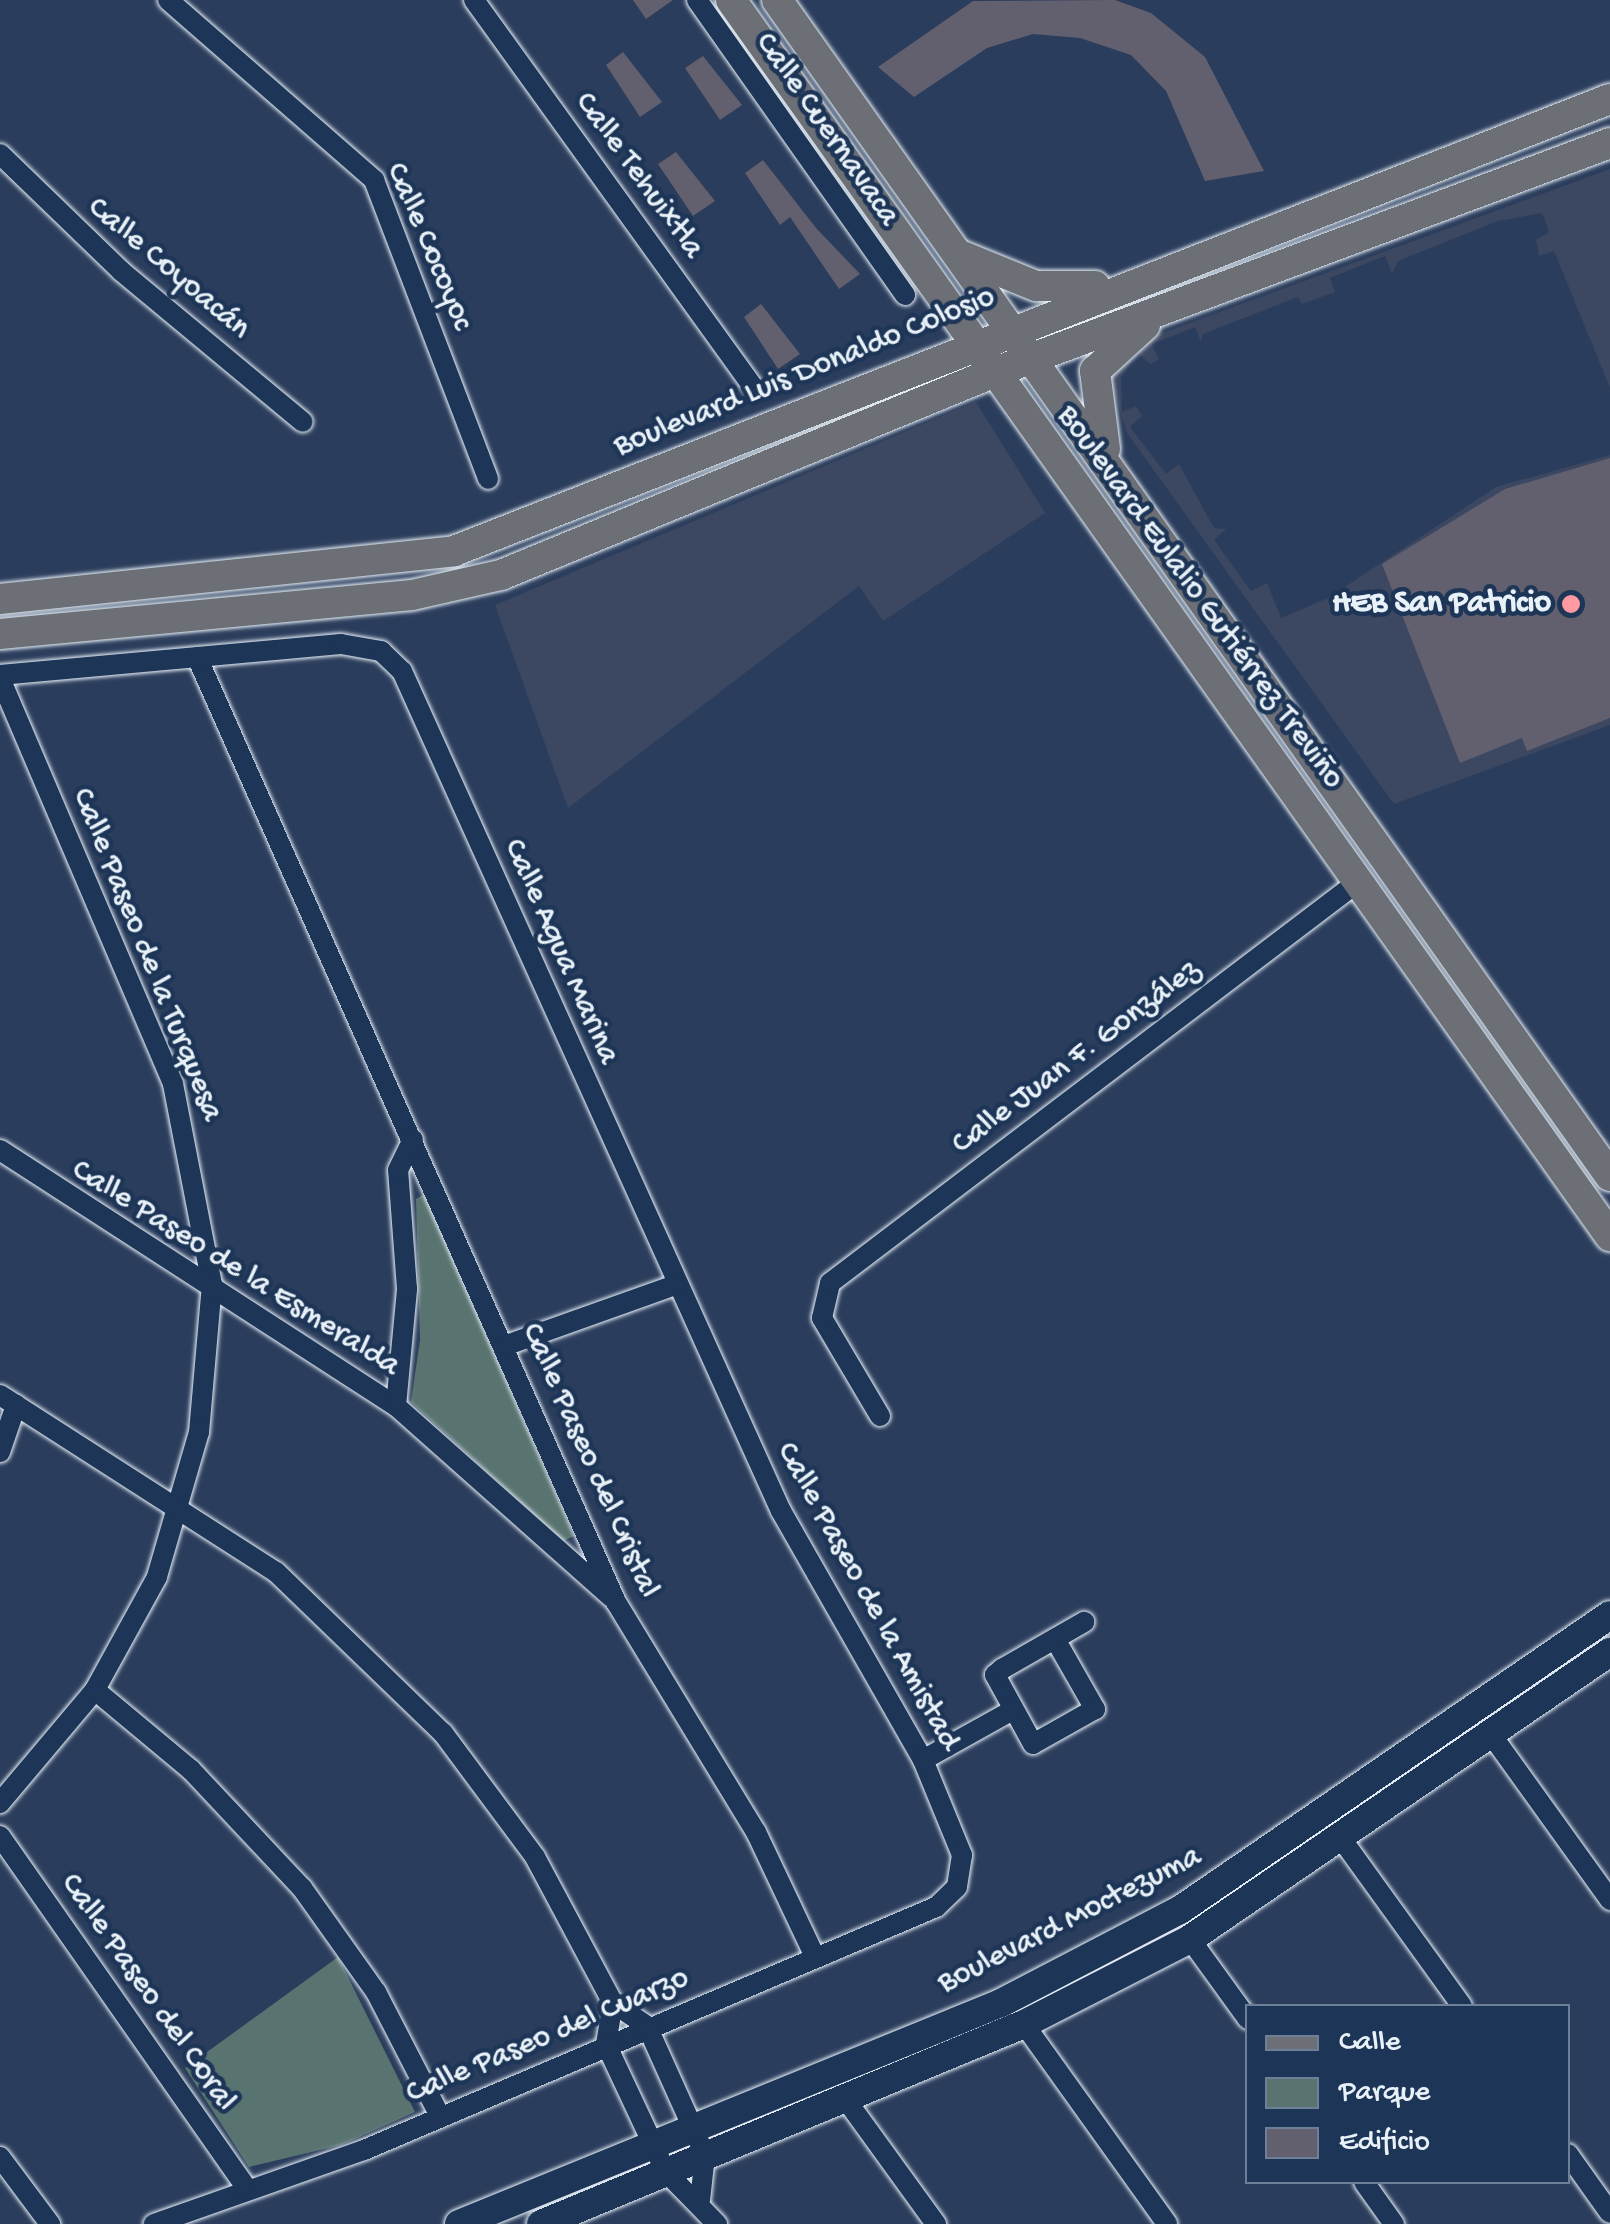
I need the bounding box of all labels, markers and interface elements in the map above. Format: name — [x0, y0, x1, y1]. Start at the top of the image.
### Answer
street label: Calle Cuernavaca — [745, 26, 907, 234]
street label: Calle Tehuixtla — [565, 85, 711, 267]
street label: Calle Cocoyoc — [376, 158, 480, 336]
street label: Calle Coyoacán — [79, 190, 257, 348]
street label: Boulevard Luis Donaldo Colosio — [609, 279, 1001, 467]
street label: Boulevard Eulalio Gutiérrez Treviño — [1047, 399, 1351, 797]
place label: HEB San Patricio — [1332, 585, 1551, 623]
marker: HEB San Patricio — [1560, 593, 1582, 615]
street label: Calle Paseo de la Turquesa — [62, 783, 230, 1127]
street label: Calle Agua Marina — [493, 834, 627, 1070]
street label: Calle Juan F. González — [945, 952, 1209, 1164]
street label: Calle Paseo de la Esmeralda — [64, 1152, 406, 1386]
street label: Calle Paseo del Cristal — [511, 1318, 667, 1604]
street label: Calle Paseo de la Amistad — [766, 1436, 968, 1758]
street label: Boulevard Moctezuma — [932, 1838, 1208, 2004]
street label: Calle Paseo del Coral — [51, 1867, 243, 2119]
street label: Calle Paseo del Cuarzo — [401, 1960, 695, 2114]
legend — [1245, 2004, 1570, 2184]
text: Calle — [1339, 2026, 1401, 2061]
text: Parque — [1339, 2076, 1430, 2111]
text: Edificio — [1339, 2126, 1430, 2161]

